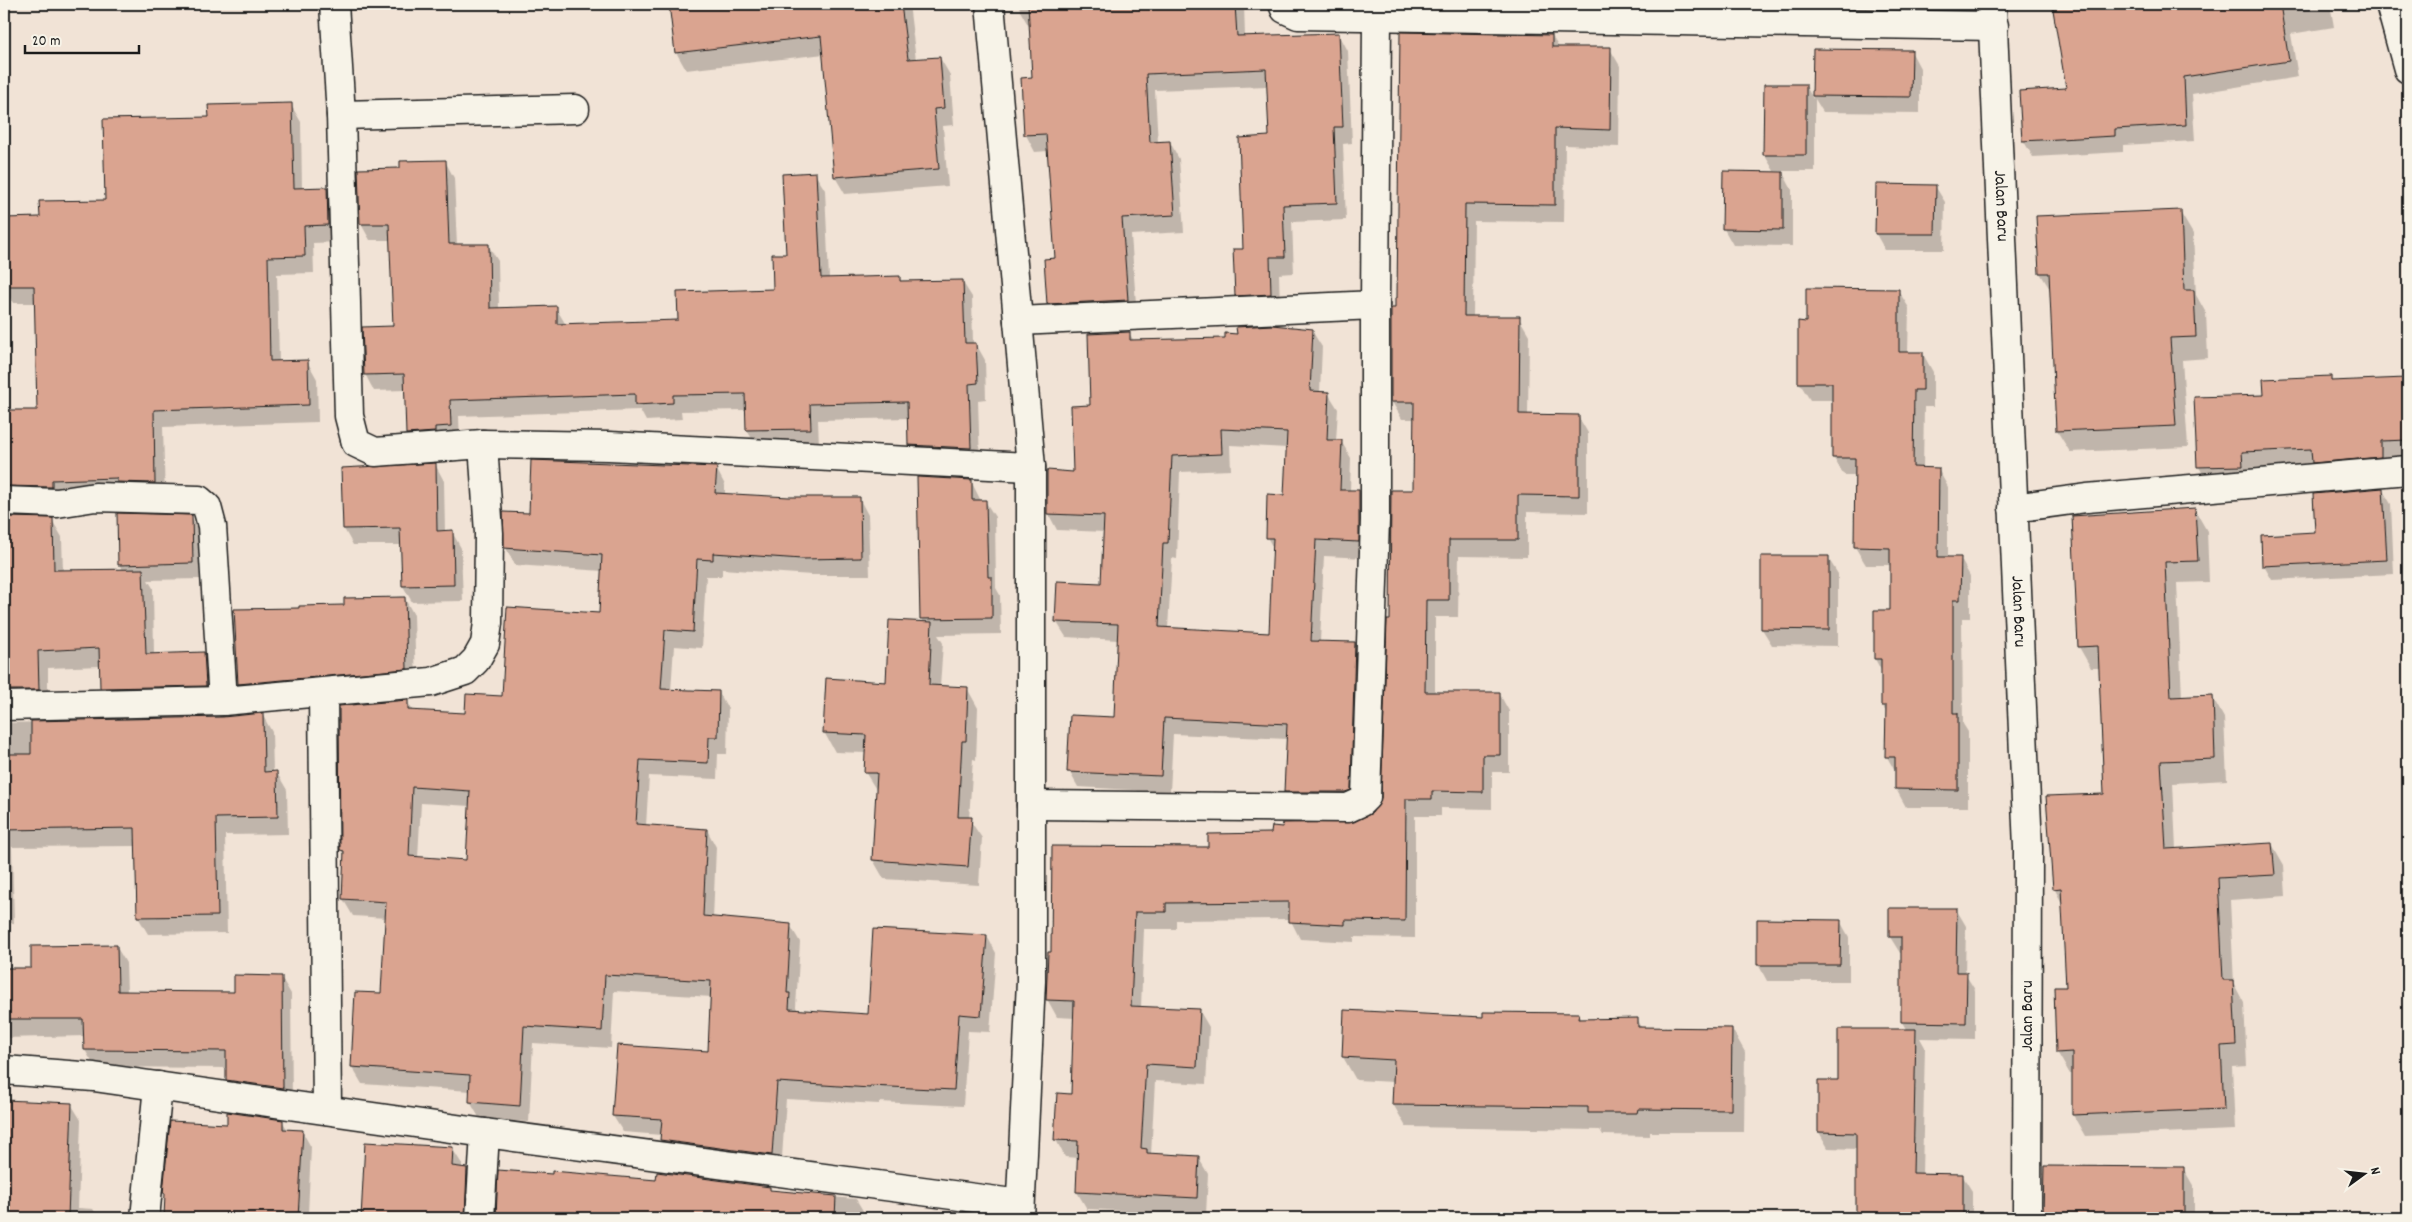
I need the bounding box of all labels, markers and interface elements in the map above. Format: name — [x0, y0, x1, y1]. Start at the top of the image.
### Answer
scale bar — [25, 22, 139, 54]
text: 20 m — [32, 31, 60, 53]
street label: Jalan Baru — [1987, 169, 2015, 242]
street label: Jalan Baru — [2004, 575, 2032, 648]
street label: Jalan Baru — [2016, 980, 2041, 1052]
north arrow — [2340, 1150, 2390, 1200]
text: N — [2364, 1165, 2385, 1177]

